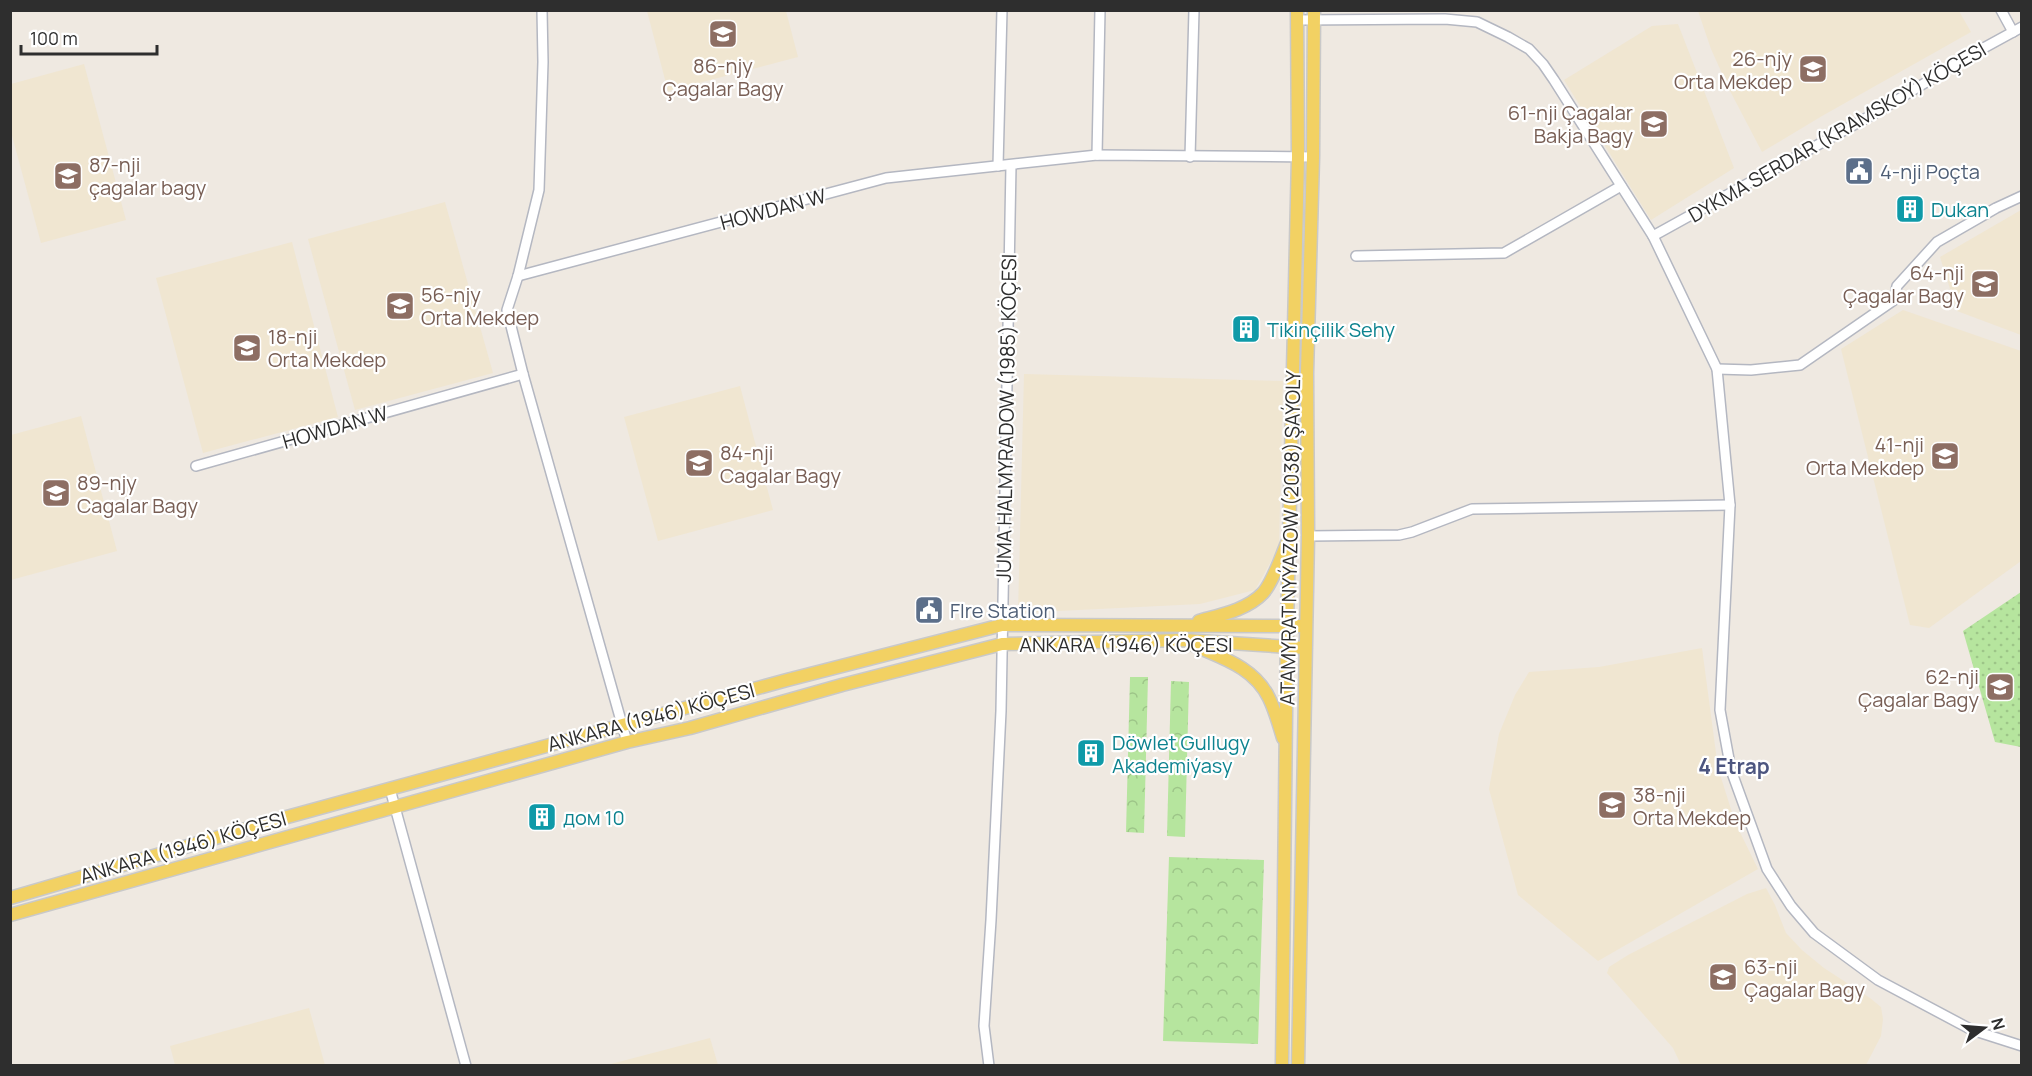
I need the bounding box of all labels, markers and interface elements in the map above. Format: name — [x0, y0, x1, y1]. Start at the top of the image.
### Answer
scale bar — [21, 18, 158, 56]
school or university icon: 86-njy Çagalar Bagy — [707, 18, 739, 50]
text: 100 m — [30, 26, 78, 50]
street label: DYKMA SERDAR (KRAMSKOÝ) KÖÇESI — [1683, 35, 1991, 229]
place label: 26-njy Orta Mekdep — [1674, 45, 1792, 95]
place label: 86-njy Çagalar Bagy — [662, 52, 784, 102]
school or university icon: 26-njy Orta Mekdep — [1797, 53, 1829, 85]
place label: 61-nji Çagalar Bakja Bagy — [1508, 99, 1633, 149]
school or university icon: 61-nji Çagalar Bakja Bagy — [1638, 108, 1670, 140]
place label: 87-nji çagalar bagy — [89, 151, 207, 201]
public building icon: 4-nji Poçta — [1843, 155, 1875, 187]
place label: 4-nji Poçta — [1880, 158, 1980, 185]
school or university icon: 87-nji çagalar bagy — [52, 160, 84, 192]
street label: HOWDAN W — [717, 182, 829, 236]
building icon: Dukan — [1894, 193, 1926, 225]
place label: Dukan — [1931, 196, 1989, 223]
street label: JUMA HALMYRADOW (1985) KÖÇESI — [990, 253, 1022, 583]
place label: 64-nji Çagalar Bagy — [1843, 259, 1964, 309]
school or university icon: 64-nji Çagalar Bagy — [1969, 268, 2001, 300]
place label: 56-njy Orta Mekdep — [421, 281, 539, 331]
school or university icon: 56-njy Orta Mekdep — [384, 290, 416, 322]
building icon: Tikinçilik Sehy — [1230, 313, 1262, 345]
place label: Tikinçilik Sehy — [1267, 316, 1396, 343]
place label: 18-nji Orta Mekdep — [268, 323, 386, 373]
school or university icon: 18-nji Orta Mekdep — [231, 332, 263, 364]
street label: ATAMYRAT NYÝAZOW (2038) ŞAÝOLY — [1274, 369, 1306, 706]
street label: HOWDAN W — [279, 399, 391, 455]
place label: 41-nji Orta Mekdep — [1806, 431, 1924, 481]
place label: 84-nji Cagalar Bagy — [720, 439, 842, 489]
school or university icon: 41-nji Orta Mekdep — [1929, 440, 1961, 472]
school or university icon: 84-nji Cagalar Bagy — [683, 447, 715, 479]
place label: 89-njy Cagalar Bagy — [77, 469, 199, 519]
school or university icon: 89-njy Cagalar Bagy — [40, 477, 72, 509]
public building icon: FIre Station — [913, 594, 945, 626]
place label: FIre Station — [950, 597, 1055, 624]
street label: ANKARA (1946) KÖÇESI — [1019, 631, 1233, 658]
place label: 62-nji Çagalar Bagy — [1858, 663, 1979, 713]
school or university icon: 62-nji Çagalar Bagy — [1984, 671, 2016, 703]
street label: ANKARA (1946) KÖÇESI — [544, 676, 758, 758]
place label: Döwlet Gullugy Akademiýasy — [1112, 729, 1251, 779]
building icon: Döwlet Gullugy Akademiýasy — [1075, 737, 1107, 769]
district label: 4 Etrap — [1698, 752, 1770, 780]
place label: 38-nji Orta Mekdep — [1633, 781, 1751, 831]
school or university icon: 38-nji Orta Mekdep — [1596, 789, 1628, 821]
building icon: дом 10 — [526, 801, 558, 833]
place label: дом 10 — [563, 804, 625, 831]
street label: ANKARA (1946) KÖÇESI — [77, 805, 289, 889]
place label: 63-nji Çagalar Bagy — [1744, 953, 1866, 1003]
school or university icon: 63-nji Çagalar Bagy — [1707, 961, 1739, 993]
north arrow — [1954, 998, 2014, 1058]
text: N — [1986, 1015, 2011, 1032]

